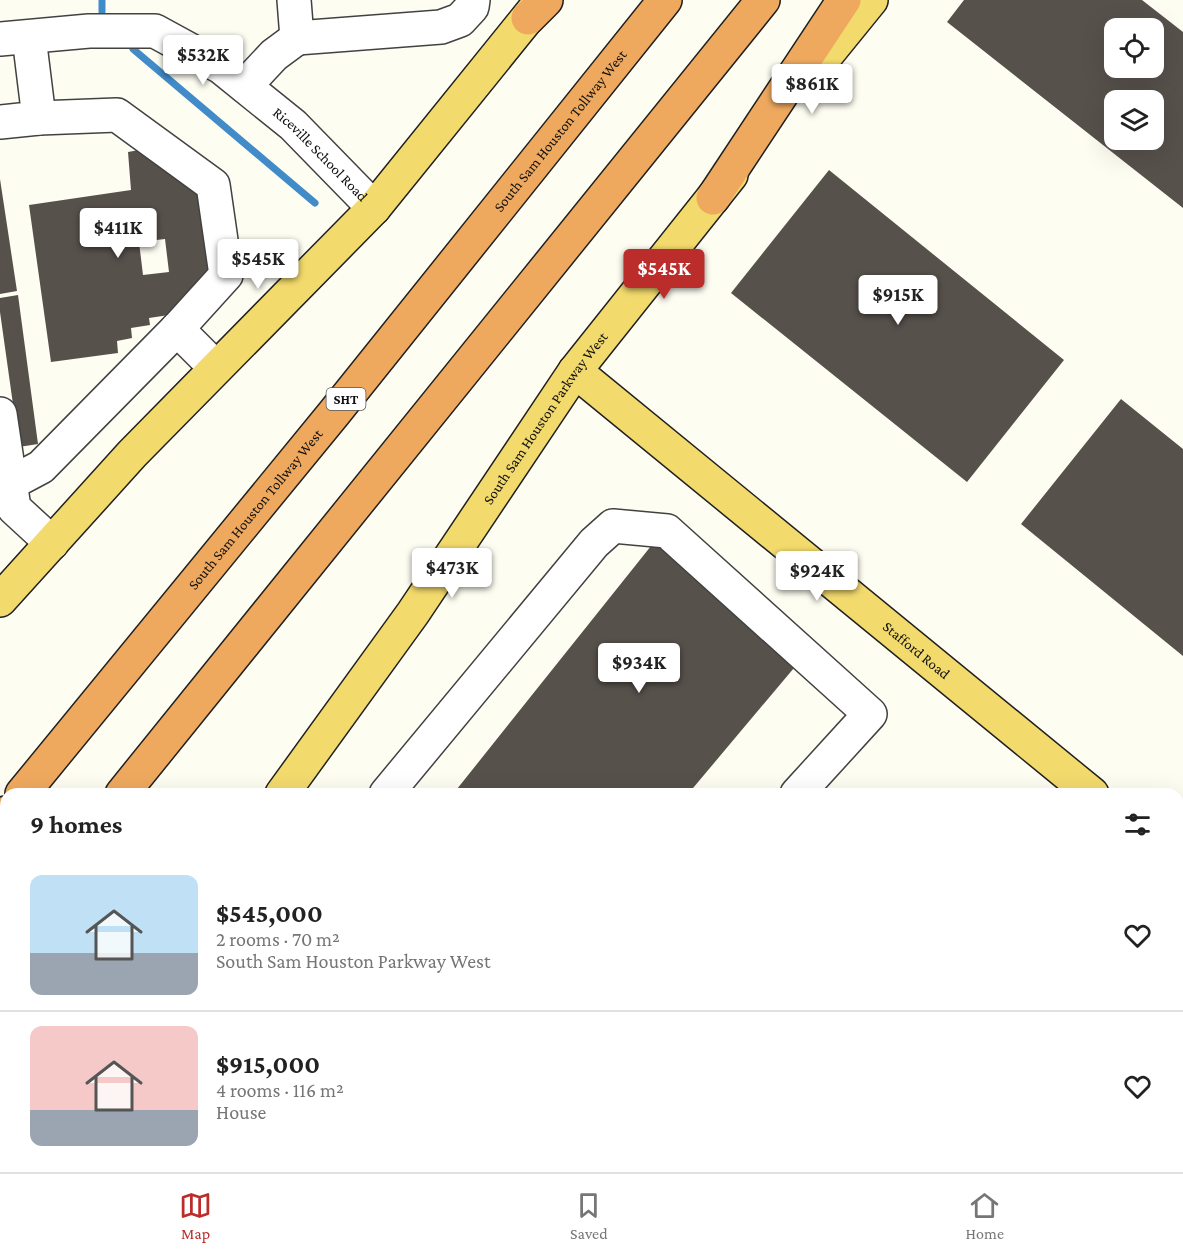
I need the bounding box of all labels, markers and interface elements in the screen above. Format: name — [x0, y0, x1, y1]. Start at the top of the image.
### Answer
map controls — [1104, 18, 1164, 150]
button: locate — [1104, 18, 1164, 78]
pin: $532K — [161, 35, 245, 86]
text: $532K — [177, 43, 229, 65]
street label: South Sam Houston Tollway West — [491, 46, 630, 215]
pin: $861K — [770, 64, 854, 115]
text: $861K — [786, 72, 838, 94]
button: layers — [1104, 90, 1164, 150]
street label: Riceville School Road — [270, 104, 371, 205]
pin: $411K — [76, 208, 160, 259]
text: $411K — [94, 216, 142, 238]
pin: $545K — [216, 239, 300, 290]
text: $545K — [231, 247, 285, 269]
pin: $545K — [622, 249, 706, 300]
text: $545K — [637, 257, 691, 279]
pin: $915K — [856, 275, 940, 326]
text: $915K — [873, 283, 923, 305]
street label: South Sam Houston Parkway West — [480, 328, 611, 507]
road number: SHT — [326, 388, 366, 410]
street label: South Sam Houston Tollway West — [185, 425, 326, 593]
pin: $473K — [410, 548, 494, 599]
pin: $924K — [775, 551, 859, 602]
text: $473K — [426, 556, 478, 578]
text: $924K — [790, 559, 844, 581]
street label: Stafford Road — [880, 618, 953, 682]
pin: $934K — [597, 643, 681, 694]
text: $934K — [612, 651, 666, 673]
icon: filters — [1121, 808, 1154, 841]
text: 9 homes — [30, 810, 122, 839]
icon: home — [78, 899, 150, 971]
text: $545,000 — [216, 899, 323, 928]
icon: heart — [1121, 919, 1154, 952]
text: 2 rooms · 70 m² — [216, 928, 340, 950]
text: South Sam Houston Parkway West — [216, 950, 491, 972]
icon: home — [78, 1050, 150, 1122]
text: $915,000 — [216, 1050, 320, 1079]
icon: heart — [1121, 1070, 1154, 1103]
text: 4 rooms · 116 m² — [216, 1079, 344, 1101]
text: House — [216, 1101, 266, 1123]
tab: Map — [179, 1189, 212, 1242]
tab: Saved — [570, 1189, 608, 1242]
tab: Home — [966, 1189, 1004, 1242]

